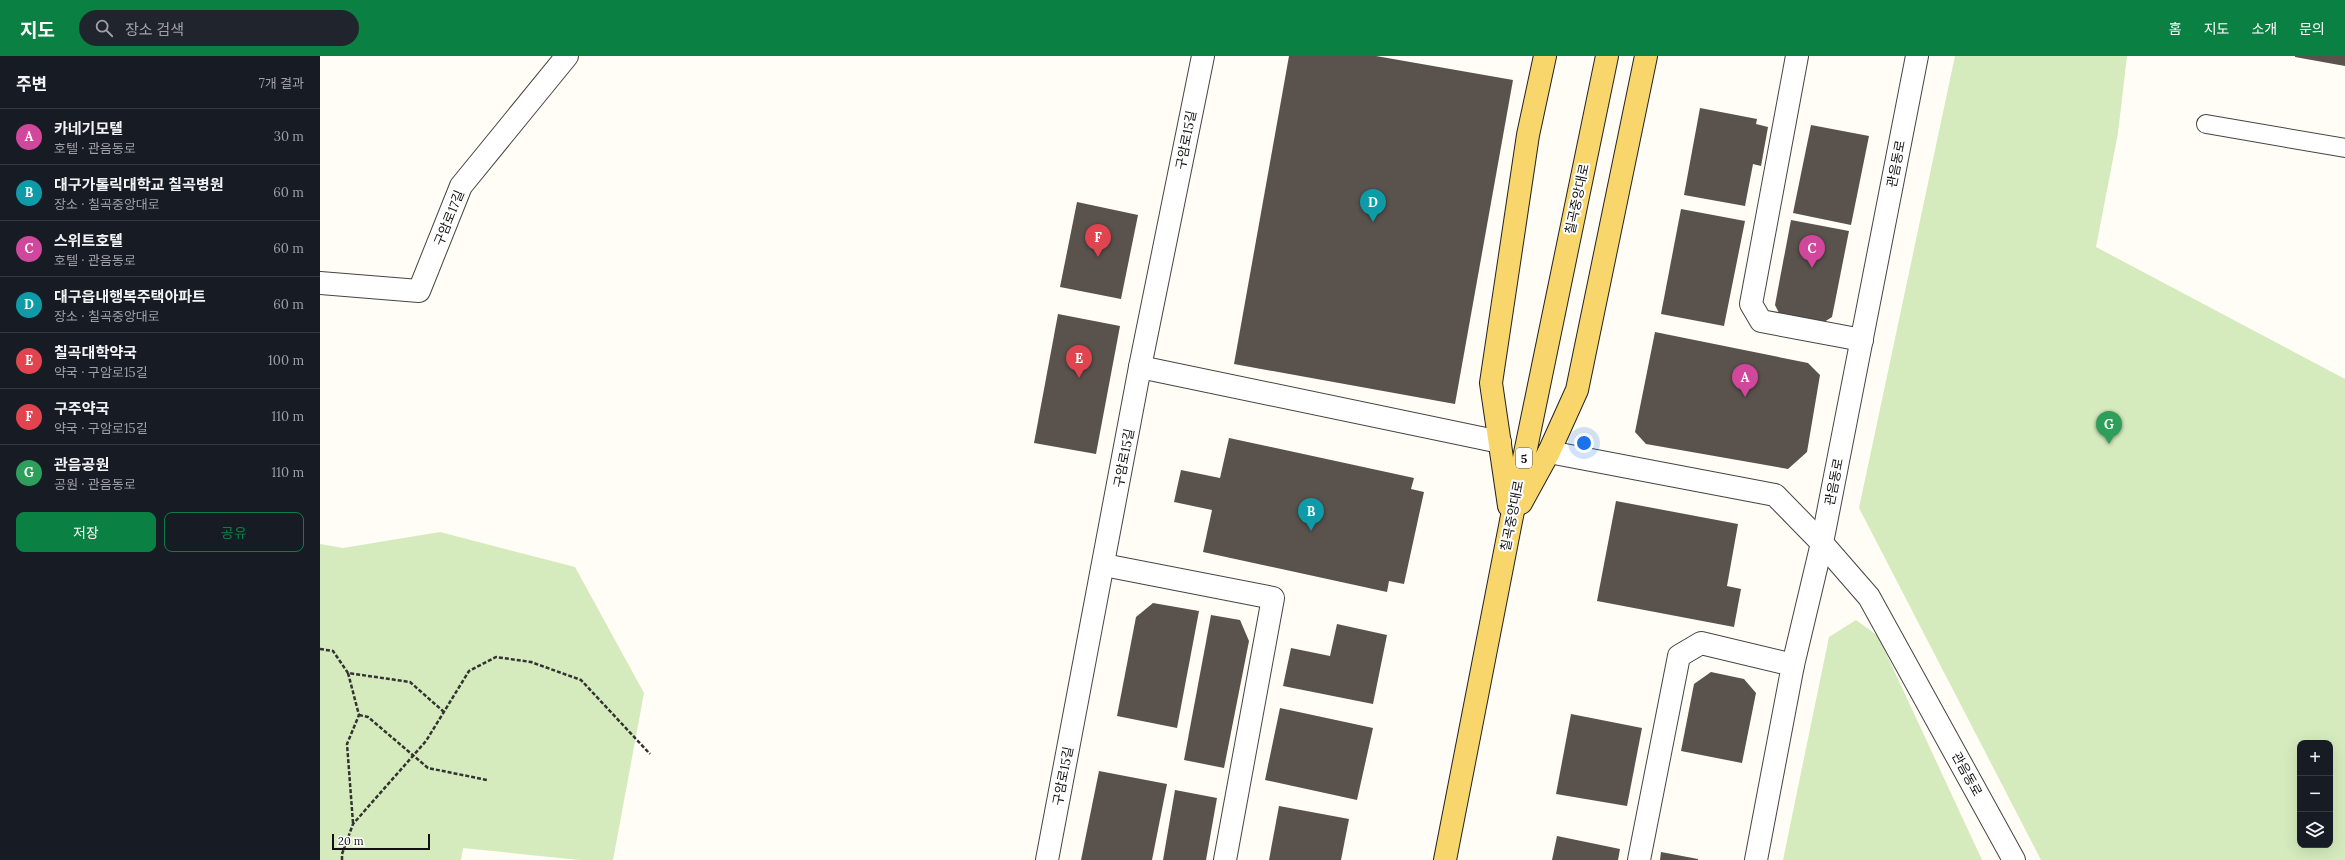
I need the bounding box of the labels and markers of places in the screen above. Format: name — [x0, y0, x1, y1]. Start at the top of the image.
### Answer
pin: D — [1360, 189, 1386, 222]
pin: F — [1085, 224, 1111, 257]
pin: C — [1799, 235, 1825, 268]
pin: E — [1066, 345, 1092, 378]
pin: A — [1732, 364, 1758, 397]
pin: G — [2096, 411, 2122, 444]
pin: B — [1298, 498, 1324, 531]

